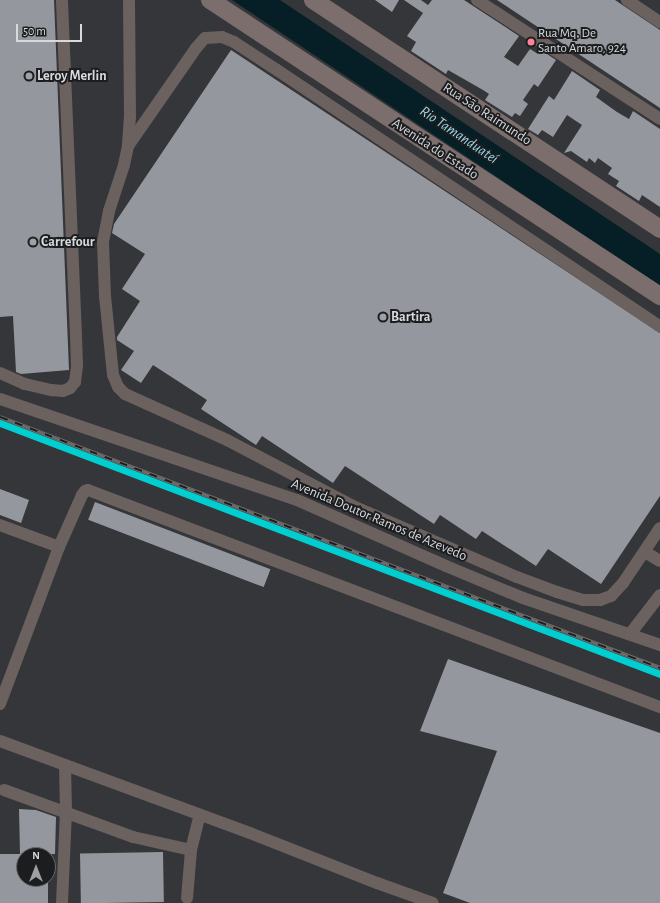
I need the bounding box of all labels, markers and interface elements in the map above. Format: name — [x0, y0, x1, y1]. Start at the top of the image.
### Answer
scale bar — [18, 16, 84, 42]
text: 50 m — [23, 25, 46, 37]
place label: Rua Mq. De Santo Amaro, 924 — [538, 27, 626, 58]
marker: Rua Mq. De Santo Amaro, 924 — [526, 37, 536, 47]
place label: Leroy Merlin — [37, 68, 107, 84]
marker: Leroy Merlin — [24, 71, 34, 81]
street label: Rua São Raimundo — [440, 79, 534, 149]
water label: Rio Tamanduateí — [416, 102, 502, 168]
street label: Avenida do Estado — [388, 115, 482, 183]
place label: Carrefour — [41, 234, 95, 250]
marker: Carrefour — [28, 237, 38, 247]
place label: Bartira — [391, 309, 431, 325]
marker: Bartira — [378, 312, 388, 322]
street label: Avenida Doutor Ramos de Azevedo — [289, 475, 469, 565]
north arrow — [16, 847, 56, 887]
text: N — [32, 850, 40, 861]

